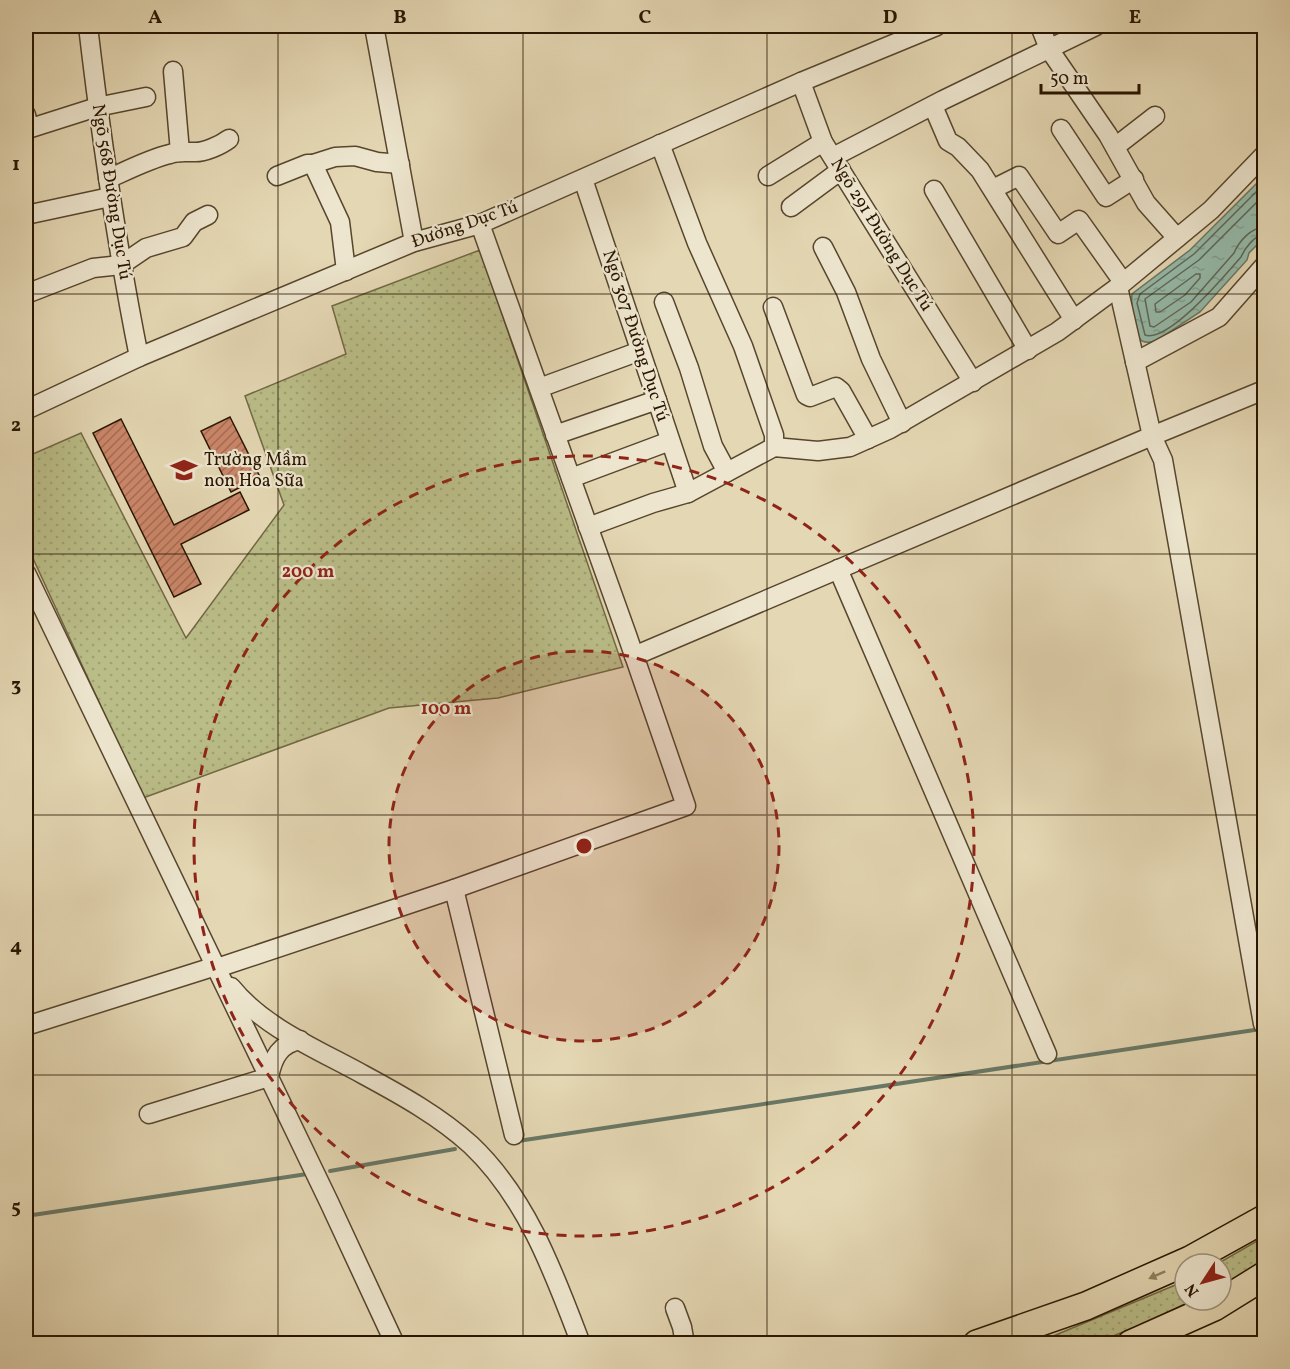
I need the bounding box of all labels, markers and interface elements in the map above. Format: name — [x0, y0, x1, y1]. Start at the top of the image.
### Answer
text: A — [148, 4, 162, 32]
text: B — [393, 4, 407, 32]
text: C — [639, 4, 652, 32]
text: D — [883, 4, 897, 32]
text: E — [1129, 4, 1141, 32]
scale bar — [1041, 57, 1138, 95]
text: 50 m — [1050, 67, 1089, 92]
street label: Ngõ 568 Đường Dục Tú — [85, 102, 137, 282]
text: 1 — [12, 151, 20, 179]
street label: Ngõ 291 Đường Dục Tú — [824, 153, 938, 317]
street label: Đường Dục Tú — [408, 195, 522, 255]
street label: Ngõ 307 Đường Dục Tú — [595, 247, 675, 425]
text: 2 — [11, 412, 21, 440]
place label: Trường Mầm non Hoa Sữa — [204, 448, 307, 494]
school or university icon: Trường Mầm non Hoa Sữa — [169, 455, 199, 485]
text: 200 m — [282, 560, 334, 585]
text: 3 — [11, 672, 21, 700]
text: 100 m — [421, 697, 471, 722]
centre of rings — [574, 836, 594, 856]
text: 4 — [10, 933, 22, 961]
text: 5 — [11, 1194, 21, 1222]
north arrow — [1173, 1252, 1233, 1312]
one-way arrow — [1147, 1270, 1165, 1280]
text: N — [1180, 1278, 1205, 1301]

